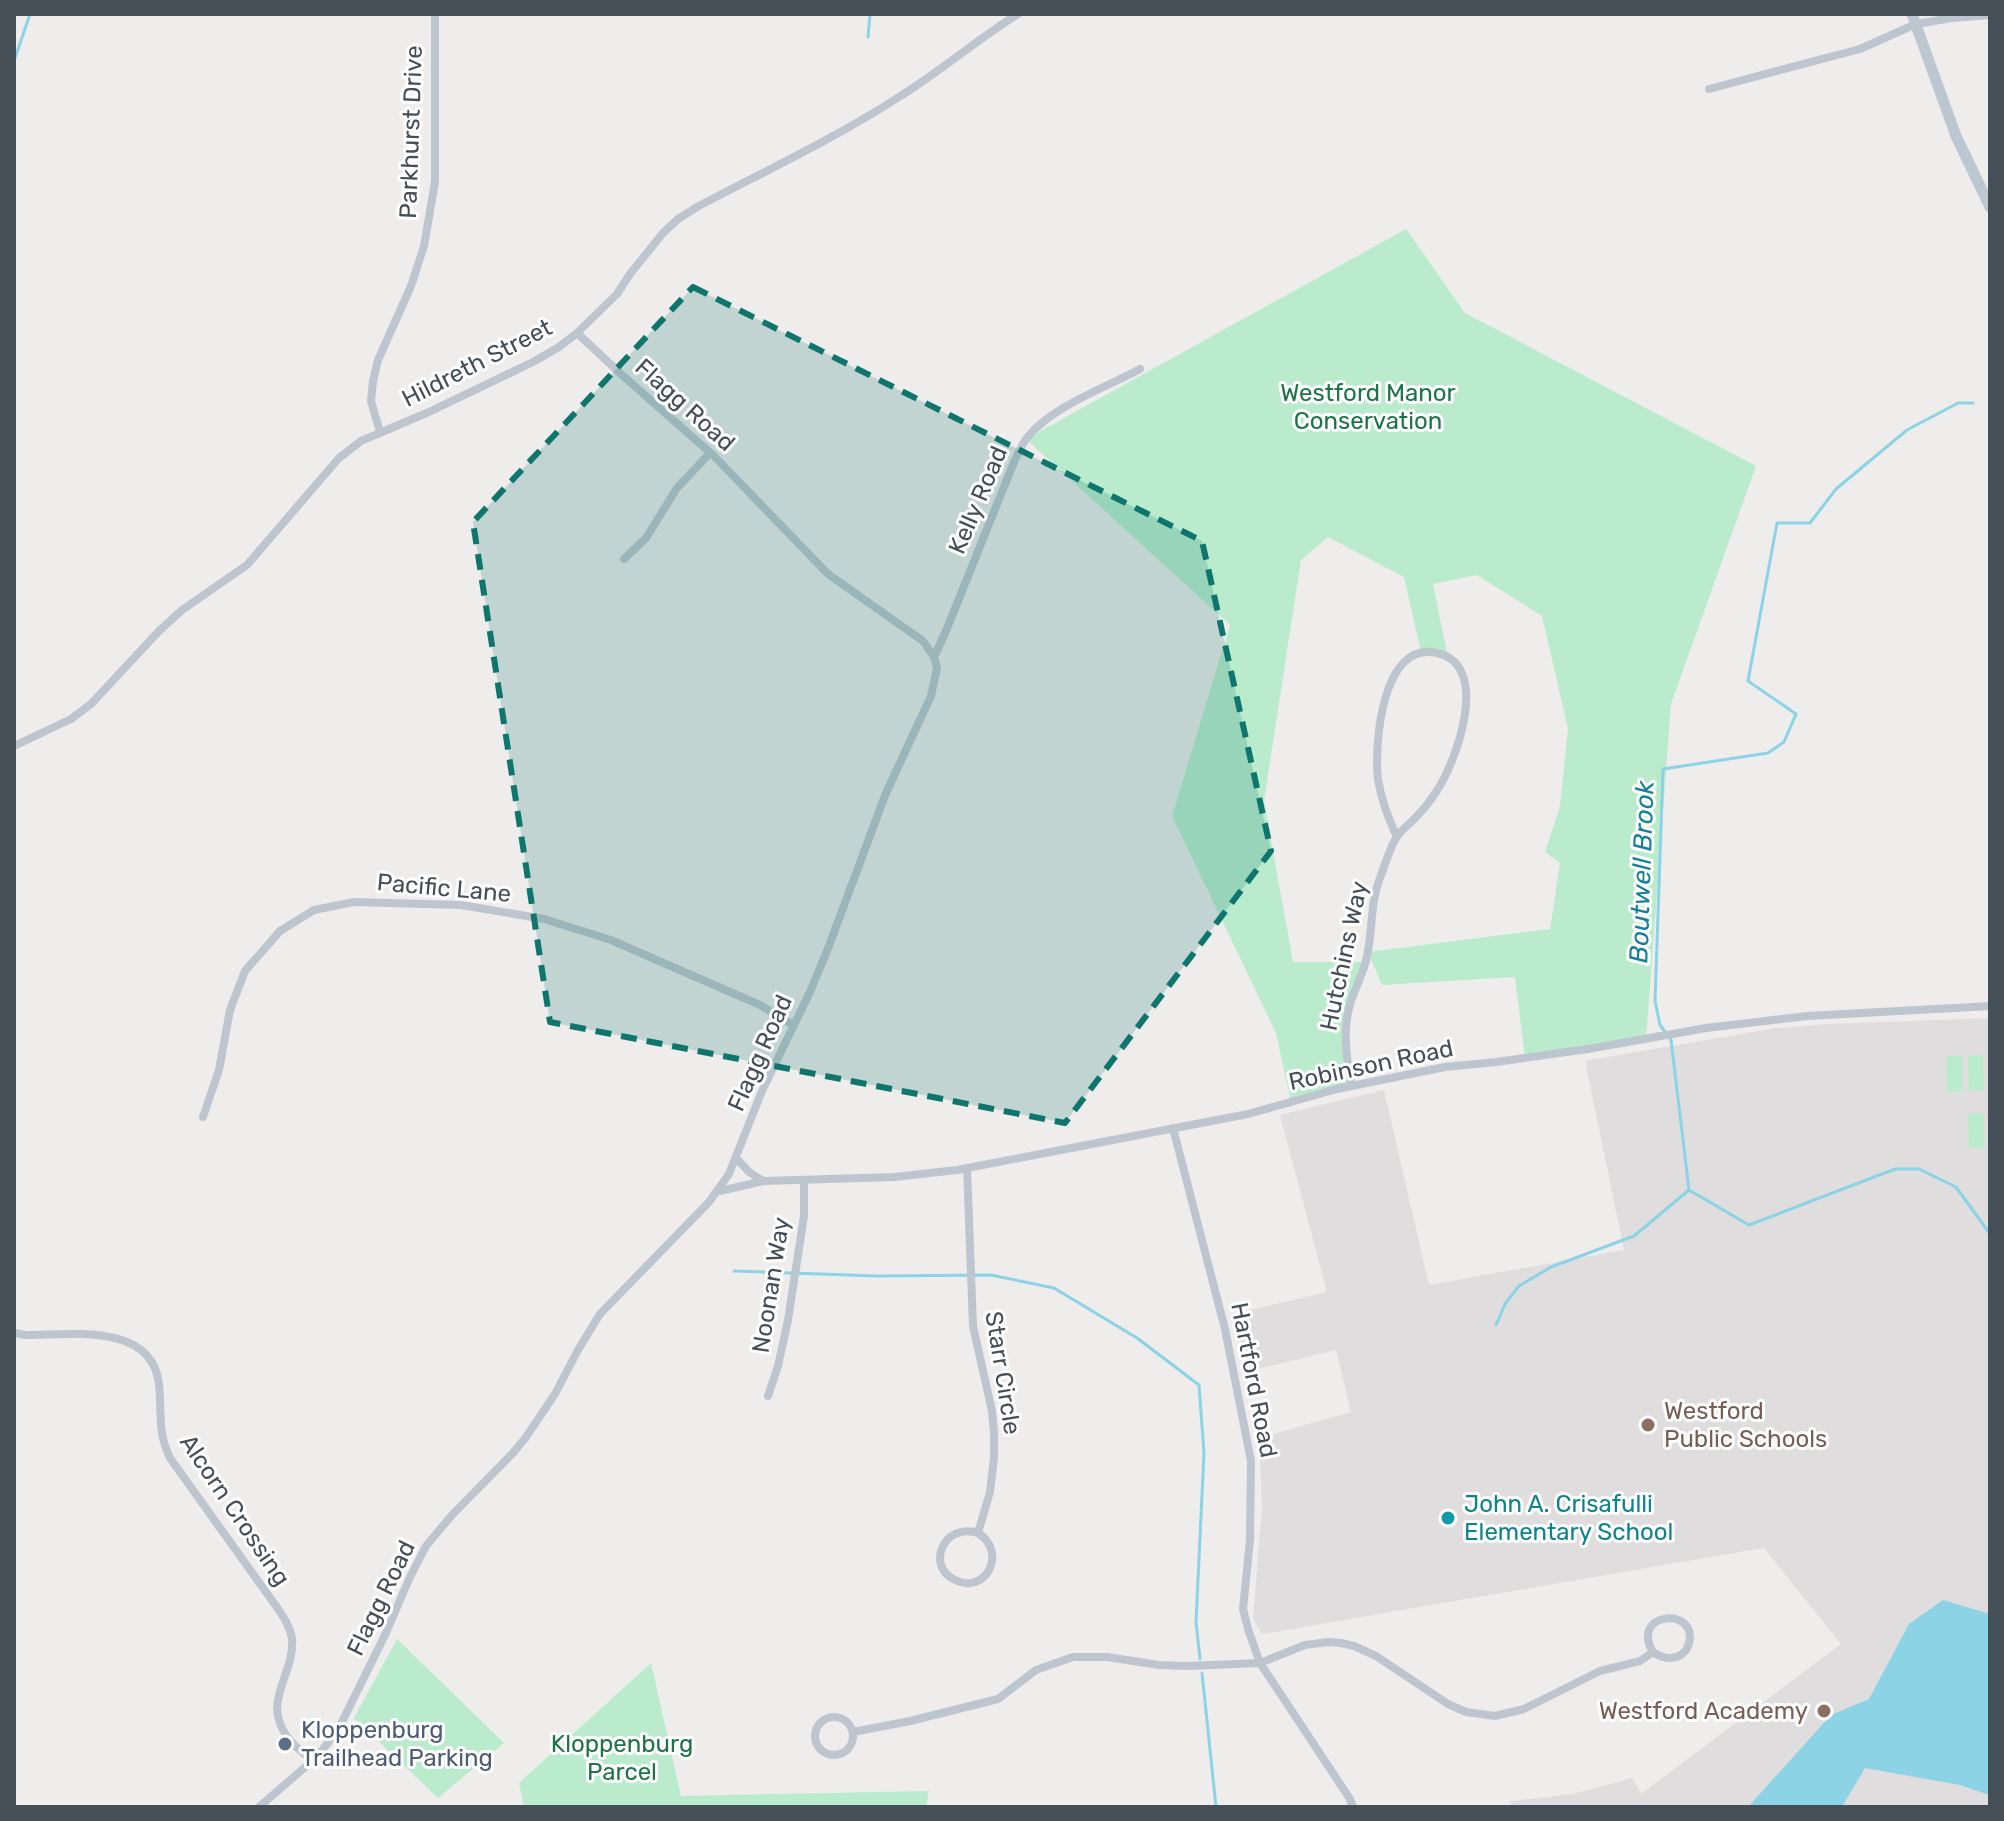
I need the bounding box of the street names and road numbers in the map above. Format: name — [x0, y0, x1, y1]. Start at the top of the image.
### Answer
street label: Parkhurst Drive — [394, 45, 428, 219]
street label: Hildreth Street — [397, 313, 557, 413]
street label: Flagg Road — [629, 353, 741, 457]
street label: Kelly Road — [943, 442, 1013, 558]
street label: Pacific Lane — [376, 868, 512, 908]
street label: Hutchins Way — [1315, 879, 1373, 1033]
street label: Flagg Road — [722, 990, 798, 1116]
street label: Robinson Road — [1286, 1034, 1456, 1096]
street label: Noonan Way — [746, 1215, 796, 1355]
street label: Hartford Road — [1225, 1300, 1283, 1460]
street label: Starr Circle — [979, 1309, 1027, 1437]
street label: Alcorn Crossing — [174, 1429, 296, 1591]
street label: Flagg Road — [341, 1536, 421, 1660]

